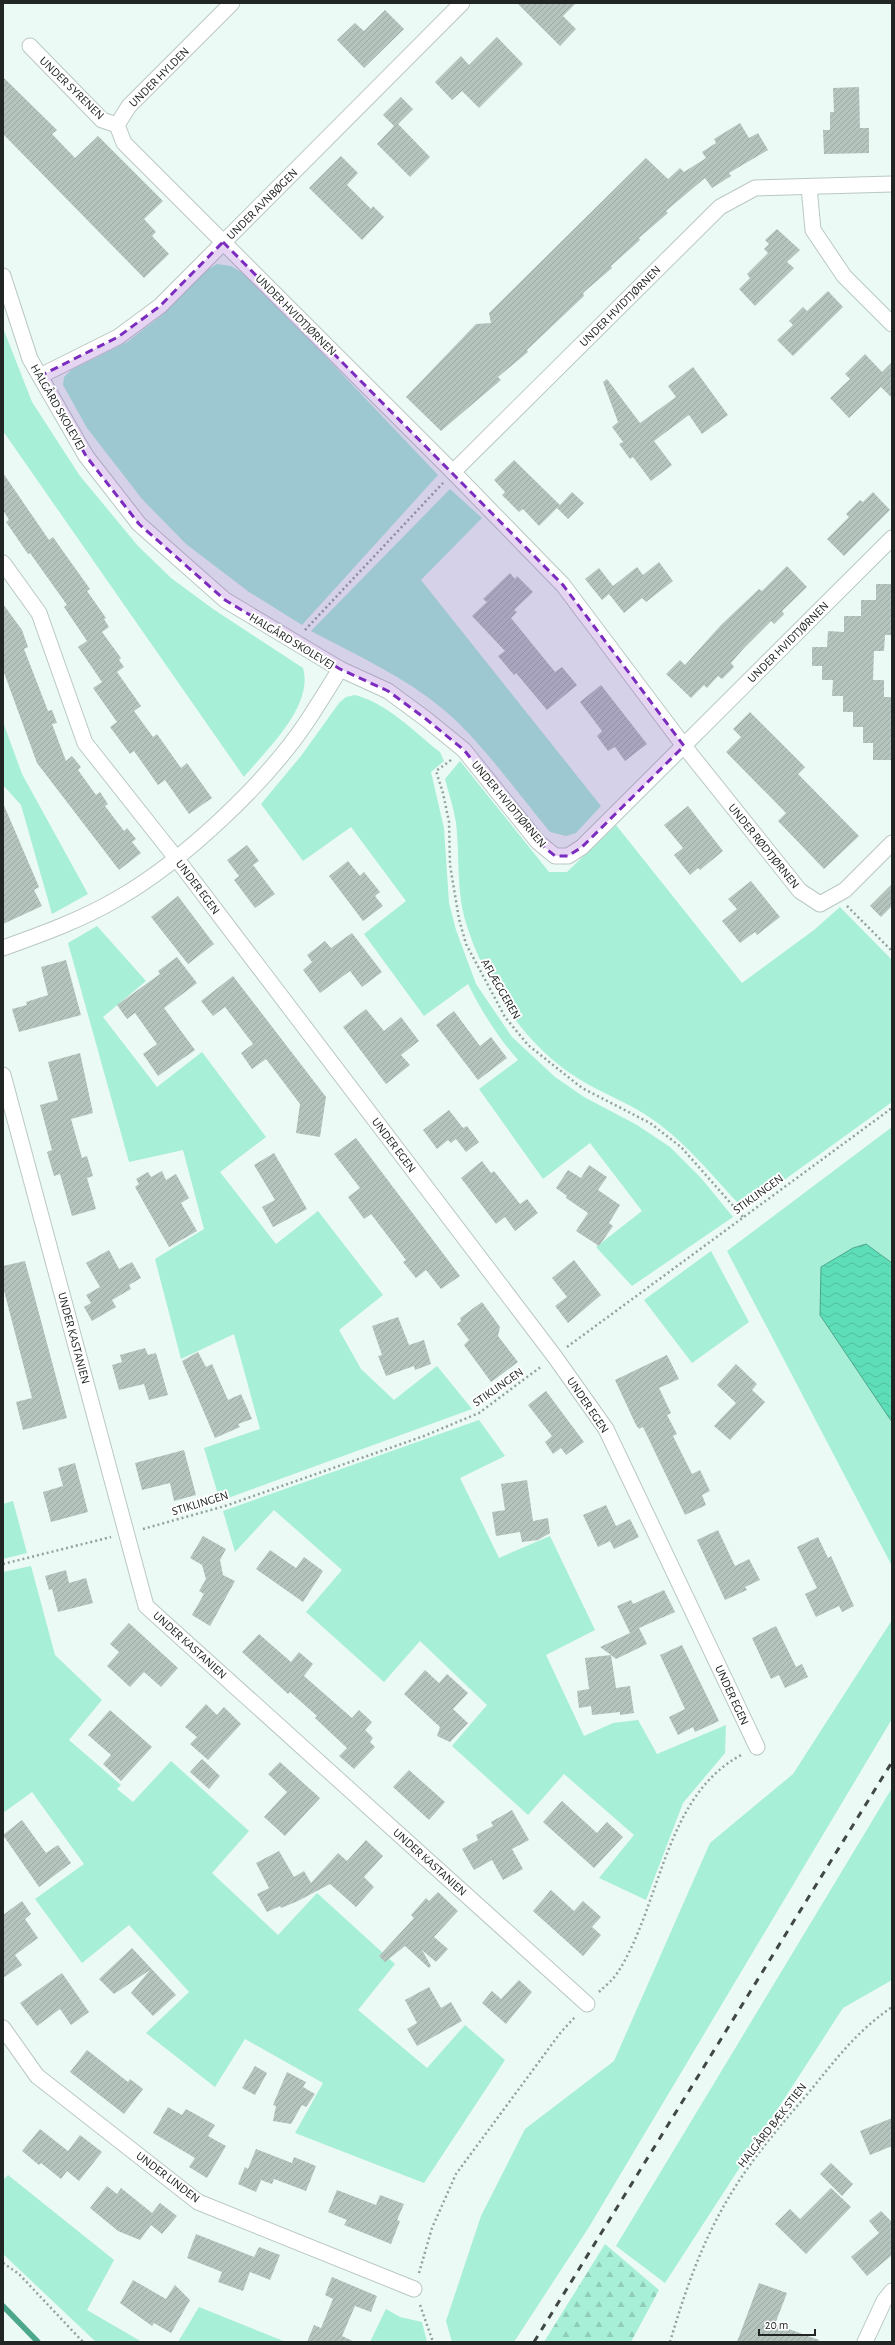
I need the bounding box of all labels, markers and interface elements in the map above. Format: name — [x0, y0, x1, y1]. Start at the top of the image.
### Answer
street label: UNDER HYLDEN — [127, 45, 191, 109]
street label: UNDER SYRENEN — [37, 54, 107, 122]
street label: UNDER AVNBØGEN — [224, 166, 300, 242]
street label: UNDER HVIDTJØRNEN — [577, 263, 663, 349]
street label: UNDER HVIDTJØRNEN — [253, 272, 339, 358]
street label: HALGÅRD SKOLEVEJ — [29, 361, 89, 452]
street label: UNDER HVIDTJØRNEN — [745, 599, 831, 685]
street label: HALGÅRD SKOLEVEJ — [247, 609, 338, 671]
street label: UNDER HVIDTJØRNEN — [469, 758, 549, 850]
street label: UNDER RØDTJØRNEN — [726, 801, 802, 891]
street label: UNDER EGEN — [174, 858, 222, 916]
street label: AFLÆGGEREN — [479, 957, 523, 1021]
street label: UNDER EGEN — [370, 1116, 418, 1174]
street label: STIKLINGEN — [731, 1172, 785, 1216]
street label: UNDER KASTANIEN — [56, 1291, 92, 1385]
street label: STIKLINGEN — [471, 1365, 525, 1409]
street label: UNDER EGEN — [565, 1375, 611, 1435]
street label: STIKLINGEN — [170, 1489, 230, 1517]
street label: UNDER KASTANIEN — [151, 1609, 229, 1681]
street label: UNDER EGEN — [713, 1663, 751, 1727]
street label: UNDER KASTANIEN — [391, 1826, 469, 1898]
street label: HALGÅRD BÆK STIEN — [734, 2079, 809, 2169]
street label: UNDER LINDEN — [134, 2149, 202, 2205]
scale bar — [759, 2311, 815, 2337]
text: 20 m — [765, 2319, 788, 2331]

